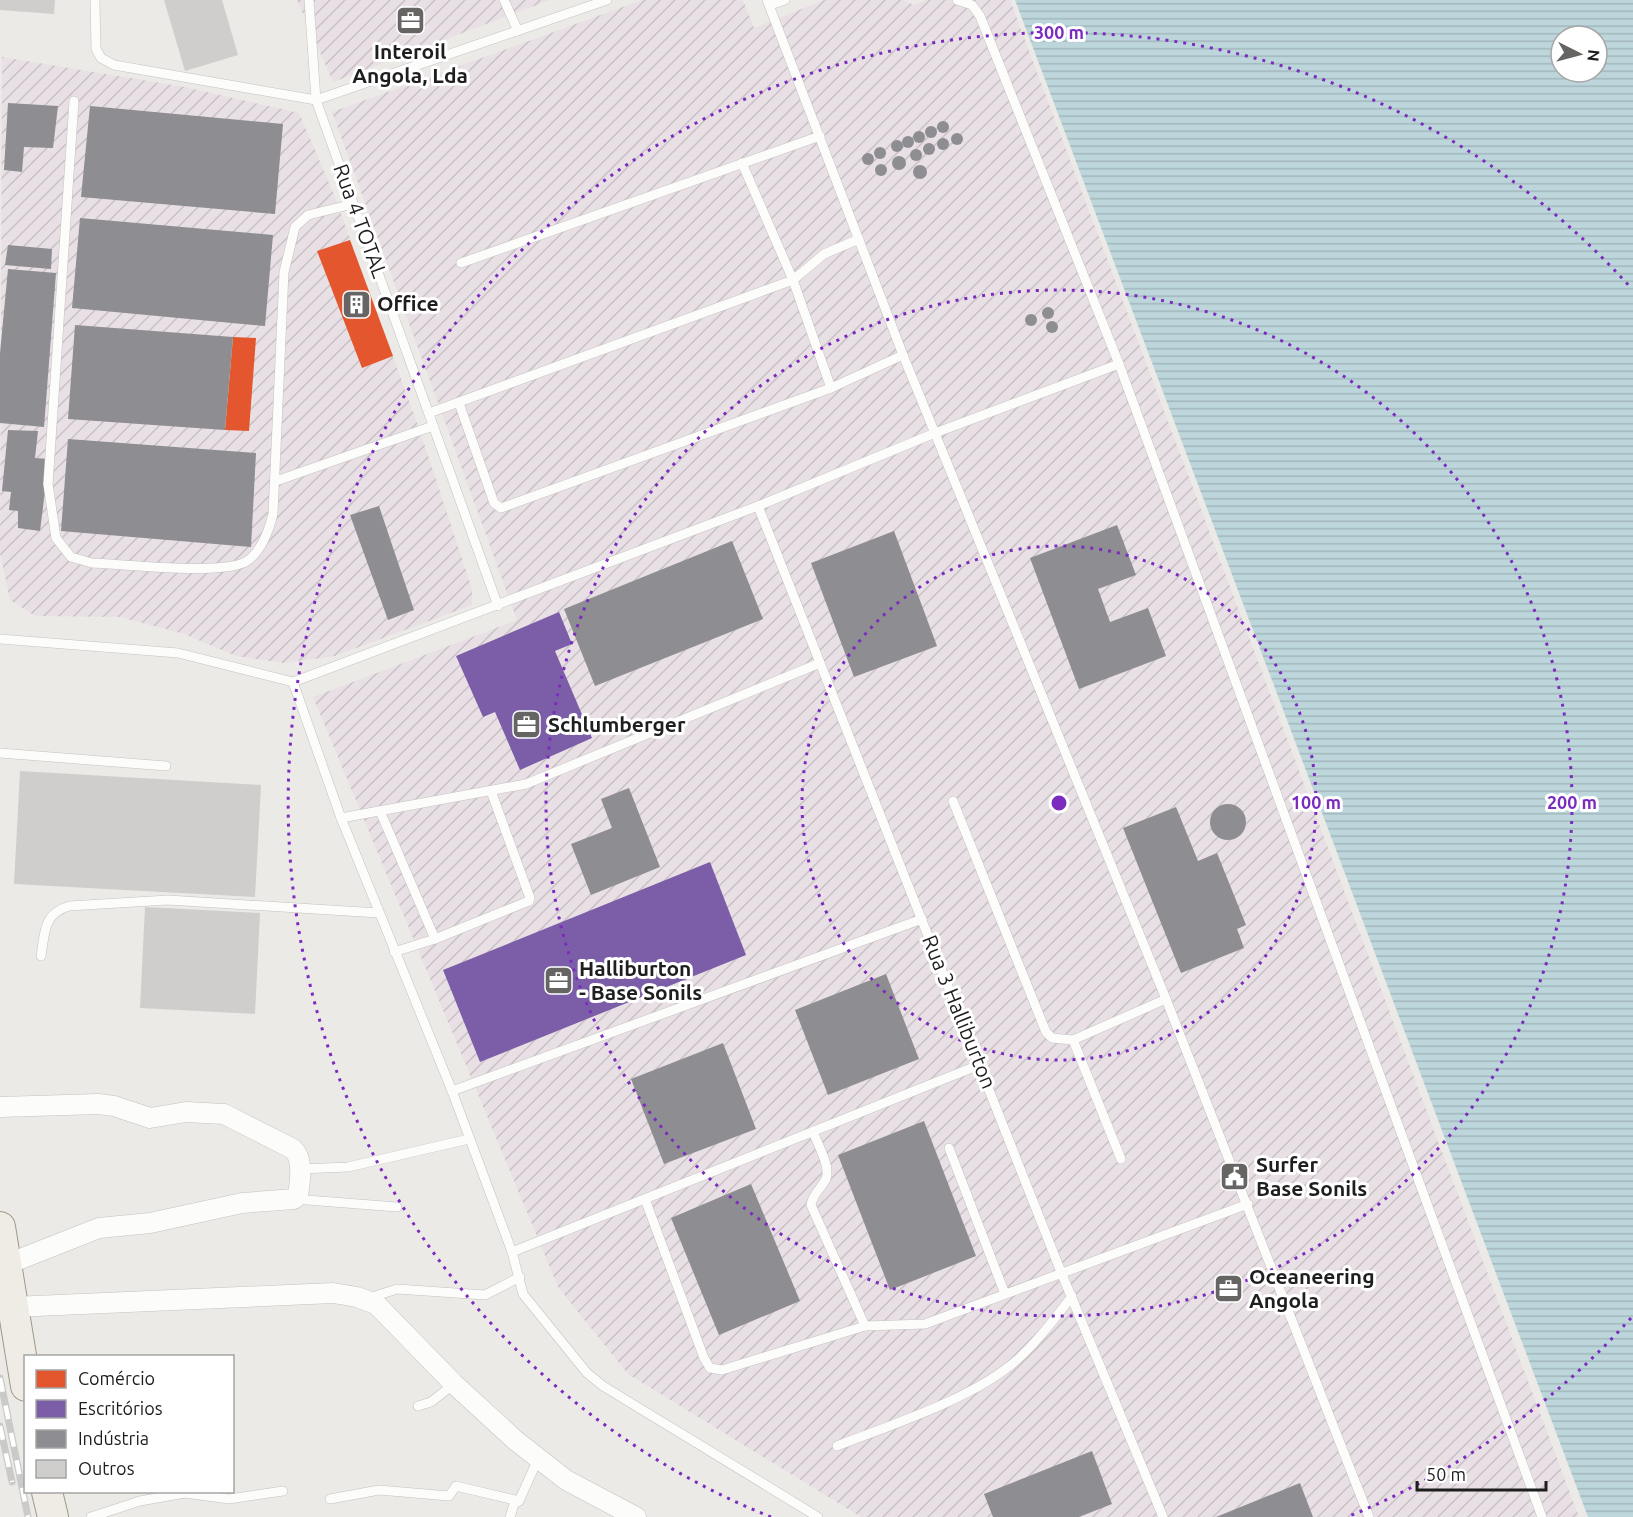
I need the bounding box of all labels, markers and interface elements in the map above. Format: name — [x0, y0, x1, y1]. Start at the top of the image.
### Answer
office icon: Interoil Angola, Lda — [394, 5, 426, 37]
text: 300 m — [1034, 22, 1084, 42]
north arrow — [1549, 24, 1609, 84]
place label: Interoil Angola, Lda — [352, 39, 468, 87]
text: N — [1584, 49, 1603, 62]
street label: Rua 4 TOTAL — [329, 160, 393, 281]
building icon: Office — [340, 288, 372, 320]
place label: Office — [377, 291, 439, 315]
office icon: Schlumberger — [511, 709, 543, 741]
place label: Schlumberger — [548, 712, 686, 736]
text: 100 m — [1291, 792, 1341, 812]
text: 200 m — [1547, 792, 1597, 812]
centre of rings — [1049, 793, 1069, 813]
street label: Rua 3 Halliburton — [918, 931, 1002, 1092]
place label: Halliburton - Base Sonils — [579, 956, 702, 1004]
office icon: Halliburton - Base Sonils — [542, 965, 574, 997]
place label: Surfer Base Sonils — [1256, 1152, 1367, 1200]
public building icon: Surfer Base Sonils — [1219, 1161, 1251, 1193]
place label: Oceaneering Angola — [1249, 1264, 1375, 1312]
office icon: Oceaneering Angola — [1212, 1273, 1244, 1305]
legend — [24, 1355, 234, 1493]
text: Comércio — [78, 1368, 155, 1388]
text: Escritórios — [78, 1398, 163, 1418]
text: Indústria — [78, 1428, 149, 1448]
scale bar — [1417, 1454, 1546, 1492]
text: Outros — [78, 1458, 135, 1478]
text: 50 m — [1426, 1464, 1466, 1484]

